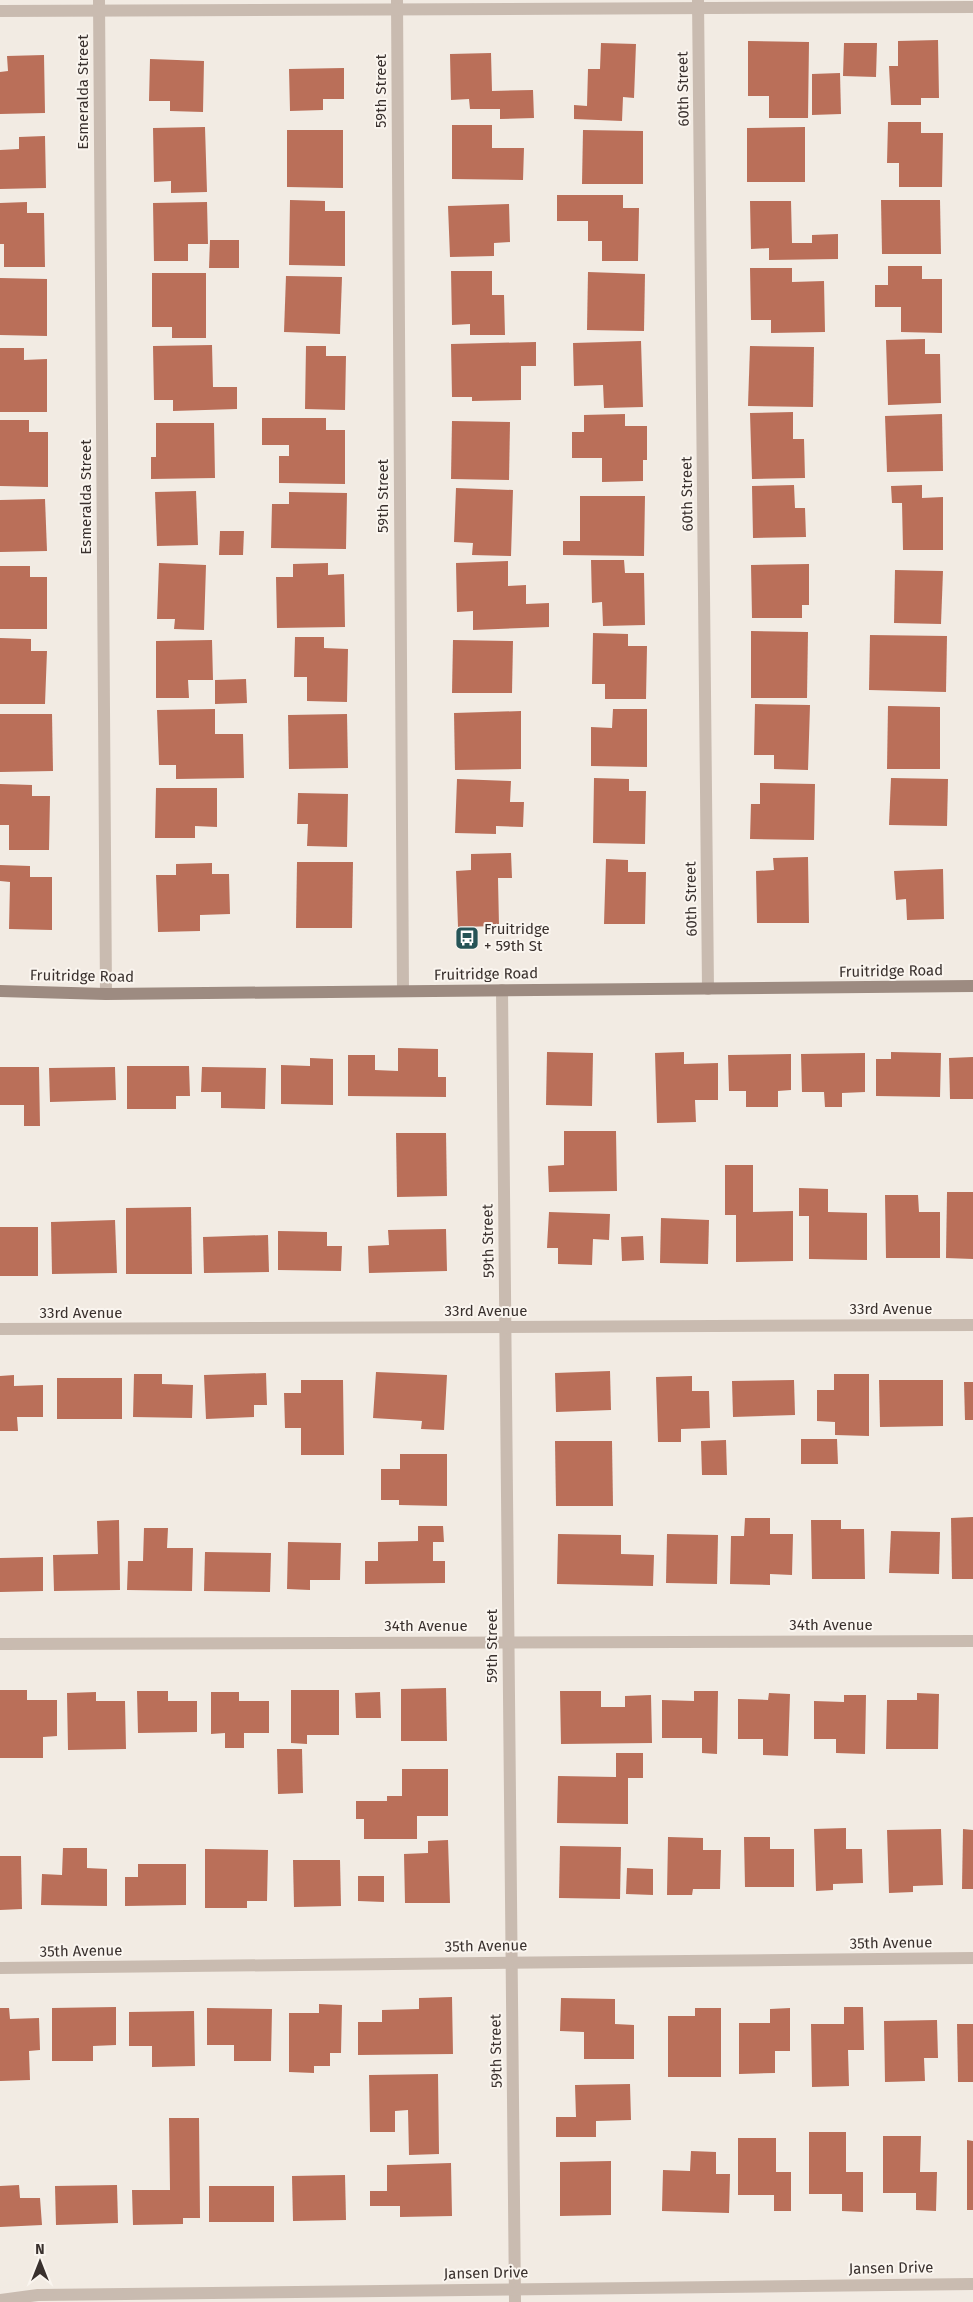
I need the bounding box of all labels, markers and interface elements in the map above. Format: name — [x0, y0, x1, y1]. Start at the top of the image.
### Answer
street label: Esmeralda Street — [74, 34, 92, 150]
street label: 60th Street — [673, 51, 693, 127]
street label: 59th Street — [372, 53, 390, 128]
street label: Esmeralda Street — [77, 439, 95, 555]
street label: 60th Street — [677, 456, 697, 532]
street label: 59th Street — [374, 458, 392, 533]
street label: 60th Street — [681, 861, 701, 937]
place label: Fruitridge + 59th St — [484, 920, 550, 955]
bus stop icon: Fruitridge + 59th St — [454, 925, 480, 951]
street label: Fruitridge Road — [839, 961, 943, 981]
street label: Fruitridge Road — [434, 964, 538, 984]
street label: Fruitridge Road — [30, 966, 134, 986]
street label: 59th Street — [478, 1203, 498, 1278]
street label: 33rd Avenue — [849, 1300, 933, 1318]
street label: 33rd Avenue — [444, 1302, 528, 1320]
street label: 33rd Avenue — [39, 1304, 123, 1322]
street label: 59th Street — [483, 1608, 501, 1683]
street label: 34th Avenue — [789, 1616, 873, 1634]
street label: 34th Avenue — [384, 1617, 468, 1635]
street label: 35th Avenue — [849, 1933, 933, 1953]
street label: 35th Avenue — [444, 1936, 528, 1956]
street label: 35th Avenue — [39, 1941, 123, 1961]
street label: 59th Street — [486, 2013, 506, 2088]
north arrow — [15, 2237, 65, 2287]
text: N — [35, 2241, 45, 2258]
street label: Jansen Drive — [849, 2258, 933, 2278]
street label: Jansen Drive — [444, 2263, 528, 2283]

